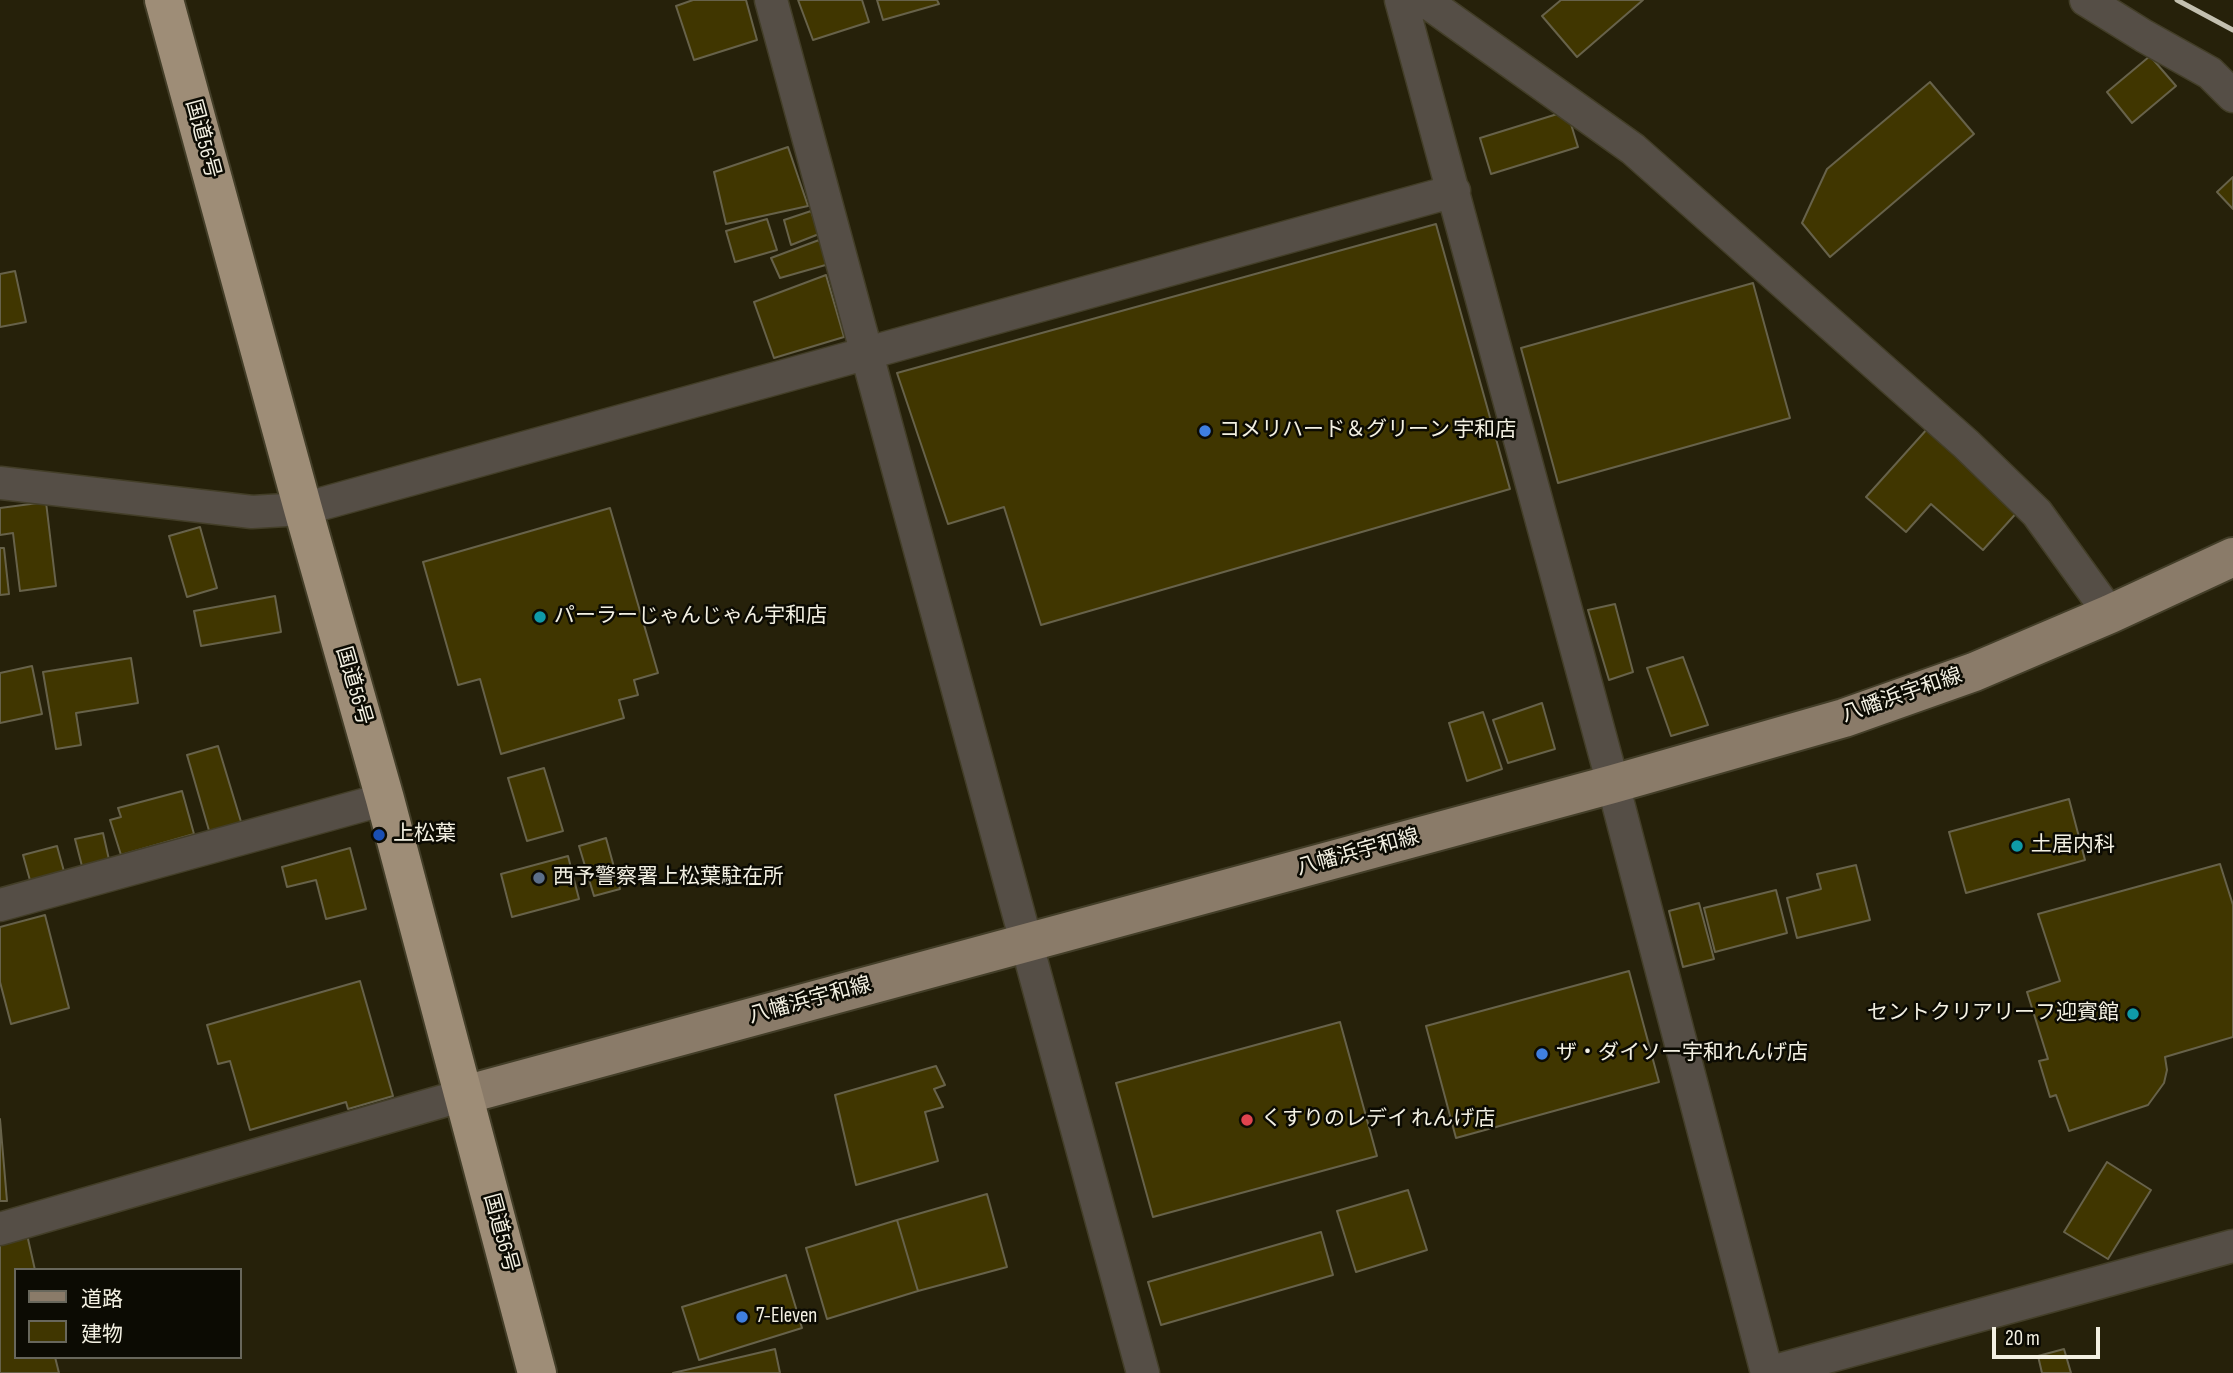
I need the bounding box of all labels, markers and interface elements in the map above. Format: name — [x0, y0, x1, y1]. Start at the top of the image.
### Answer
street label: 国道56号 — [179, 97, 225, 181]
place label: コメリハード＆グリーン 宇和店 — [1219, 418, 1516, 444]
marker: コメリハード＆グリーン 宇和店 — [1197, 423, 1213, 439]
place label: パーラーじゃんじゃん宇和店 — [554, 604, 827, 630]
marker: パーラーじゃんじゃん宇和店 — [532, 609, 548, 625]
street label: 国道56号 — [330, 644, 376, 728]
street label: 八幡浜宇和線 — [1838, 664, 1966, 728]
place label: 上松葉 — [393, 822, 456, 848]
street label: 八幡浜宇和線 — [1294, 825, 1422, 881]
marker: 上松葉 — [371, 827, 387, 843]
place label: 土居内科 — [2031, 833, 2115, 859]
marker: 土居内科 — [2009, 838, 2025, 854]
place label: 西予警察署上松葉駐在所 — [553, 865, 784, 891]
marker: 西予警察署上松葉駐在所 — [531, 870, 547, 886]
street label: 八幡浜宇和線 — [746, 973, 874, 1029]
place label: セントクリアリーフ迎賓館 — [1867, 1001, 2119, 1027]
marker: セントクリアリーフ迎賓館 — [2125, 1006, 2141, 1022]
place label: ザ・ダイソー宇和れんげ店 — [1556, 1041, 1808, 1067]
marker: ザ・ダイソー宇和れんげ店 — [1534, 1046, 1550, 1062]
place label: くすりのレデイ れんげ店 — [1261, 1107, 1495, 1133]
marker: くすりのレデイ れんげ店 — [1239, 1112, 1255, 1128]
street label: 国道56号 — [477, 1191, 523, 1275]
legend — [14, 1268, 242, 1359]
text: 道路 — [81, 1287, 123, 1312]
place label: 7-Eleven — [756, 1304, 817, 1330]
marker: 7-Eleven — [734, 1309, 750, 1325]
scale bar — [1995, 1314, 2104, 1358]
text: 建物 — [81, 1322, 123, 1347]
text: 20 m — [2005, 1326, 2040, 1351]

